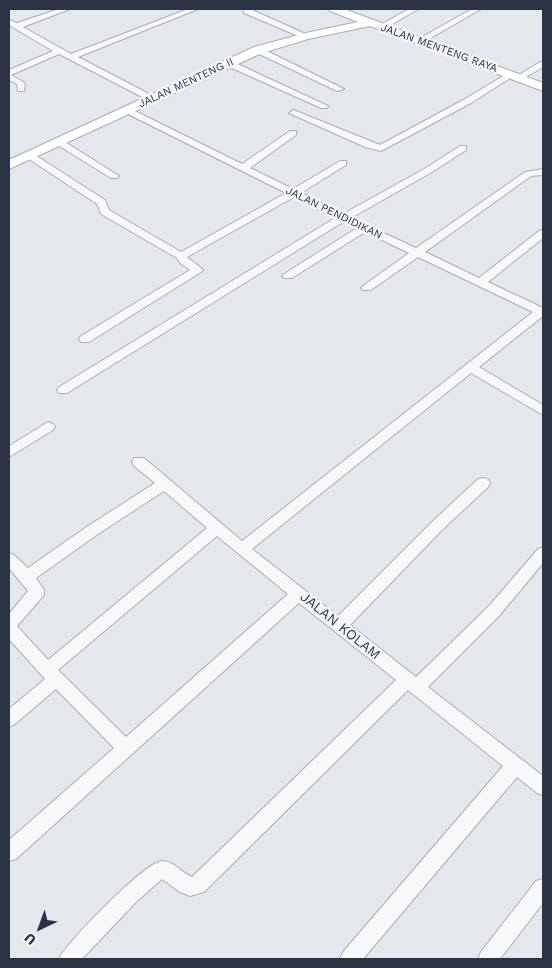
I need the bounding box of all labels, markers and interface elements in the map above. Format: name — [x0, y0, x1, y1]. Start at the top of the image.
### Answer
street label: JALAN MENTENG RAYA — [379, 21, 499, 75]
street label: JALAN MENTENG II — [136, 55, 236, 111]
street label: JALAN PENDIDIKAN — [284, 184, 384, 242]
street label: JALAN KOLAM — [297, 589, 383, 663]
north arrow — [15, 903, 65, 953]
text: U — [21, 930, 39, 948]

